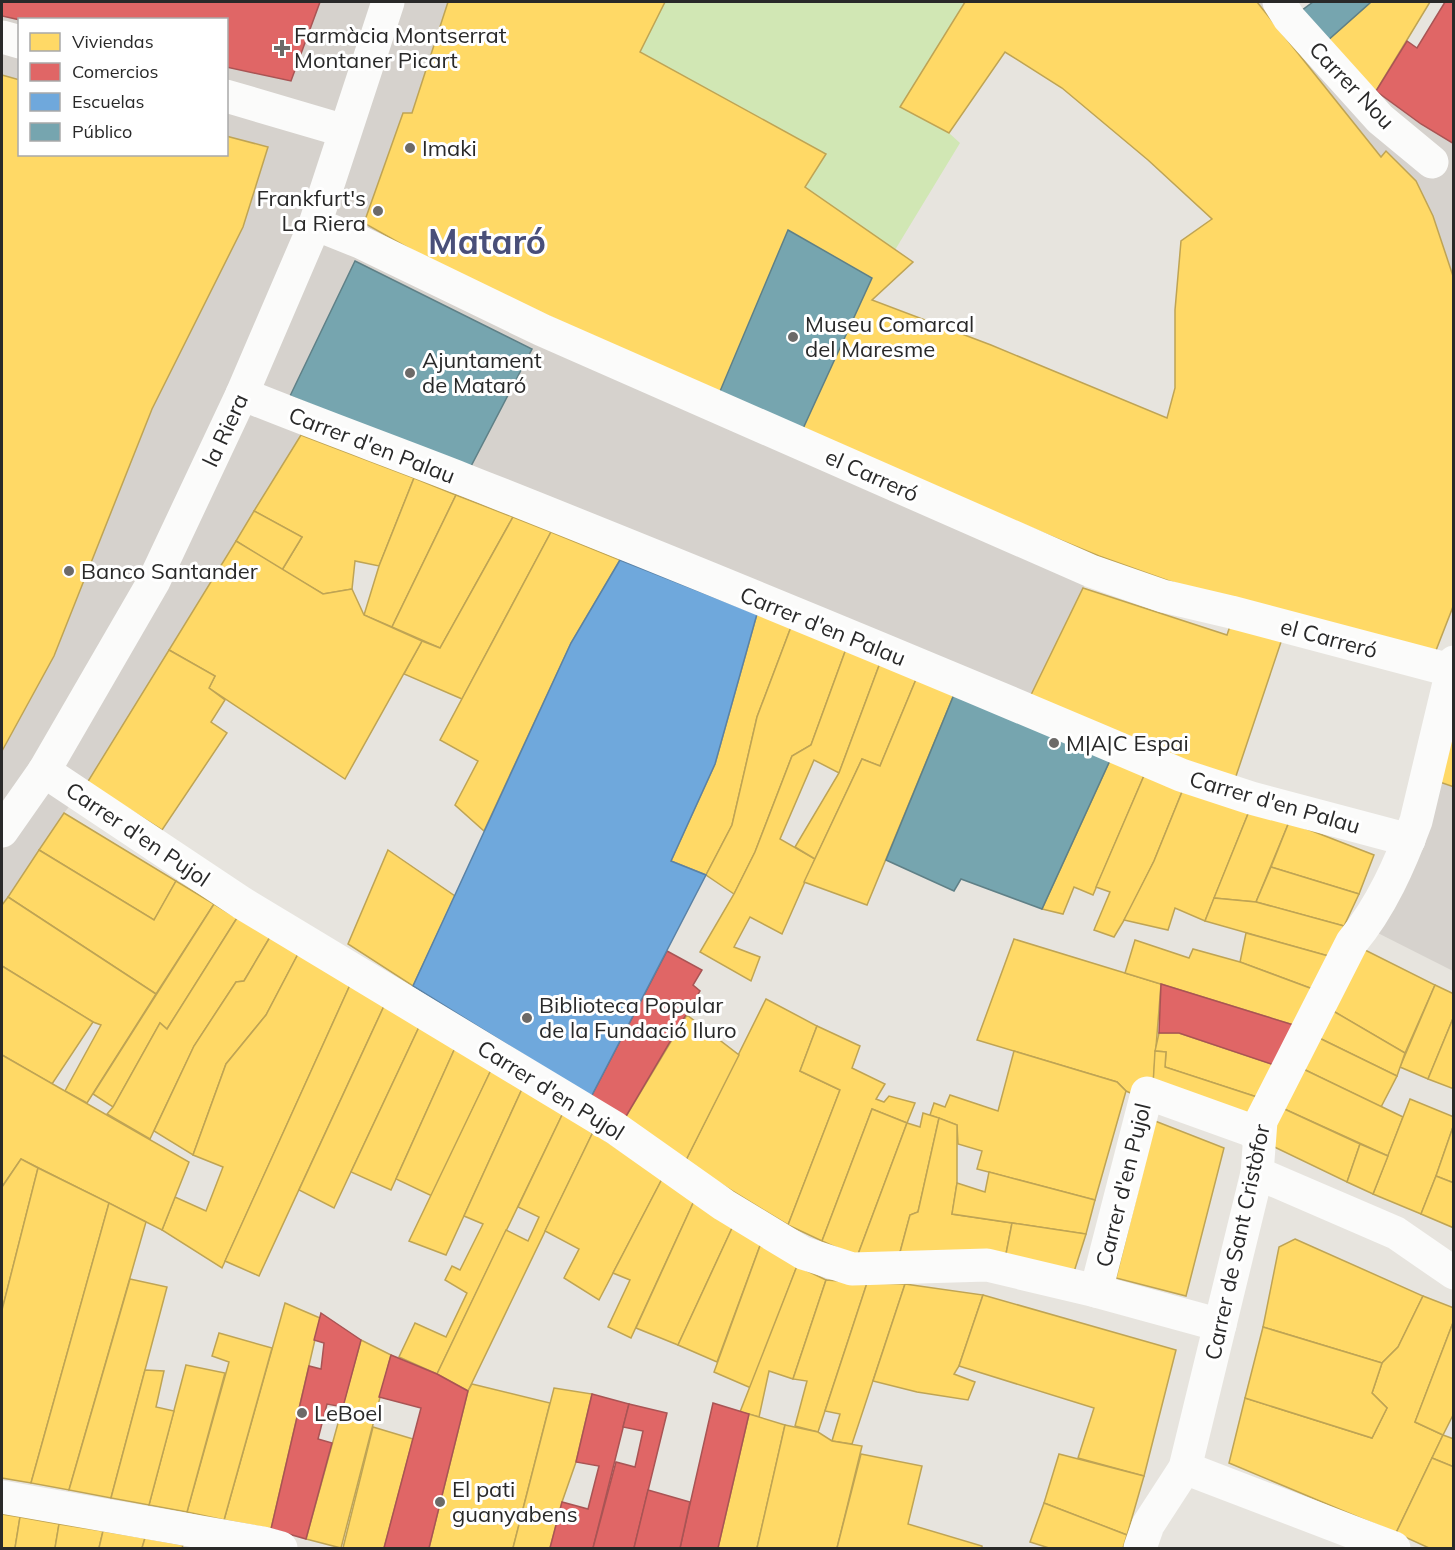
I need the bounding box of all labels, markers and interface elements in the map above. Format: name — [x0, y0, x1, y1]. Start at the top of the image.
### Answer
legend — [18, 18, 228, 156]
place label: Farmàcia Montserrat Montaner Picart — [294, 21, 507, 74]
text: Viviendas — [72, 30, 154, 53]
street label: Carrer Nou — [1303, 35, 1401, 135]
marker: Farmàcia Montserrat Montaner Picart — [275, 41, 289, 55]
text: Comercios — [72, 60, 158, 83]
text: Escuelas — [72, 90, 145, 113]
text: Público — [72, 120, 132, 143]
place label: Imaki — [422, 134, 477, 162]
marker: Imaki — [403, 141, 417, 155]
place label: Frankfurt's La Riera — [256, 184, 366, 237]
marker: Frankfurt's La Riera — [371, 204, 385, 218]
district label: Mataró — [428, 220, 546, 263]
place label: Museu Comarcal del Maresme — [805, 310, 974, 363]
marker: Museu Comarcal del Maresme — [786, 330, 800, 344]
place label: Ajuntament de Mataró — [422, 346, 542, 399]
marker: Ajuntament de Mataró — [403, 366, 417, 380]
street label: la Riera — [196, 389, 254, 471]
street label: Carrer d'en Palau — [285, 400, 459, 490]
street label: el Carreró — [821, 442, 923, 508]
place label: Banco Santander — [81, 557, 258, 585]
marker: Banco Santander — [62, 564, 76, 578]
street label: Carrer d'en Palau — [736, 580, 910, 672]
street label: el Carreró — [1278, 612, 1380, 664]
place label: M|A|C Espai — [1066, 729, 1189, 757]
marker: M|A|C Espai — [1047, 736, 1061, 750]
street label: Carrer d'en Palau — [1186, 764, 1364, 840]
street label: Carrer d'en Pujol — [61, 775, 215, 893]
place label: Biblioteca Popular de la Fundació Iluro — [539, 991, 737, 1044]
marker: Biblioteca Popular de la Fundació Iluro — [520, 1011, 534, 1025]
street label: Carrer d'en Pujol — [472, 1034, 630, 1146]
street label: Carrer d'en Pujol — [1089, 1100, 1157, 1270]
street label: Carrer de Sant Cristòfor — [1198, 1122, 1276, 1362]
place label: LeBoel — [314, 1399, 383, 1427]
marker: LeBoel — [295, 1406, 309, 1420]
place label: El pati guanyabens — [452, 1475, 578, 1528]
marker: El pati guanyabens — [433, 1495, 447, 1509]

